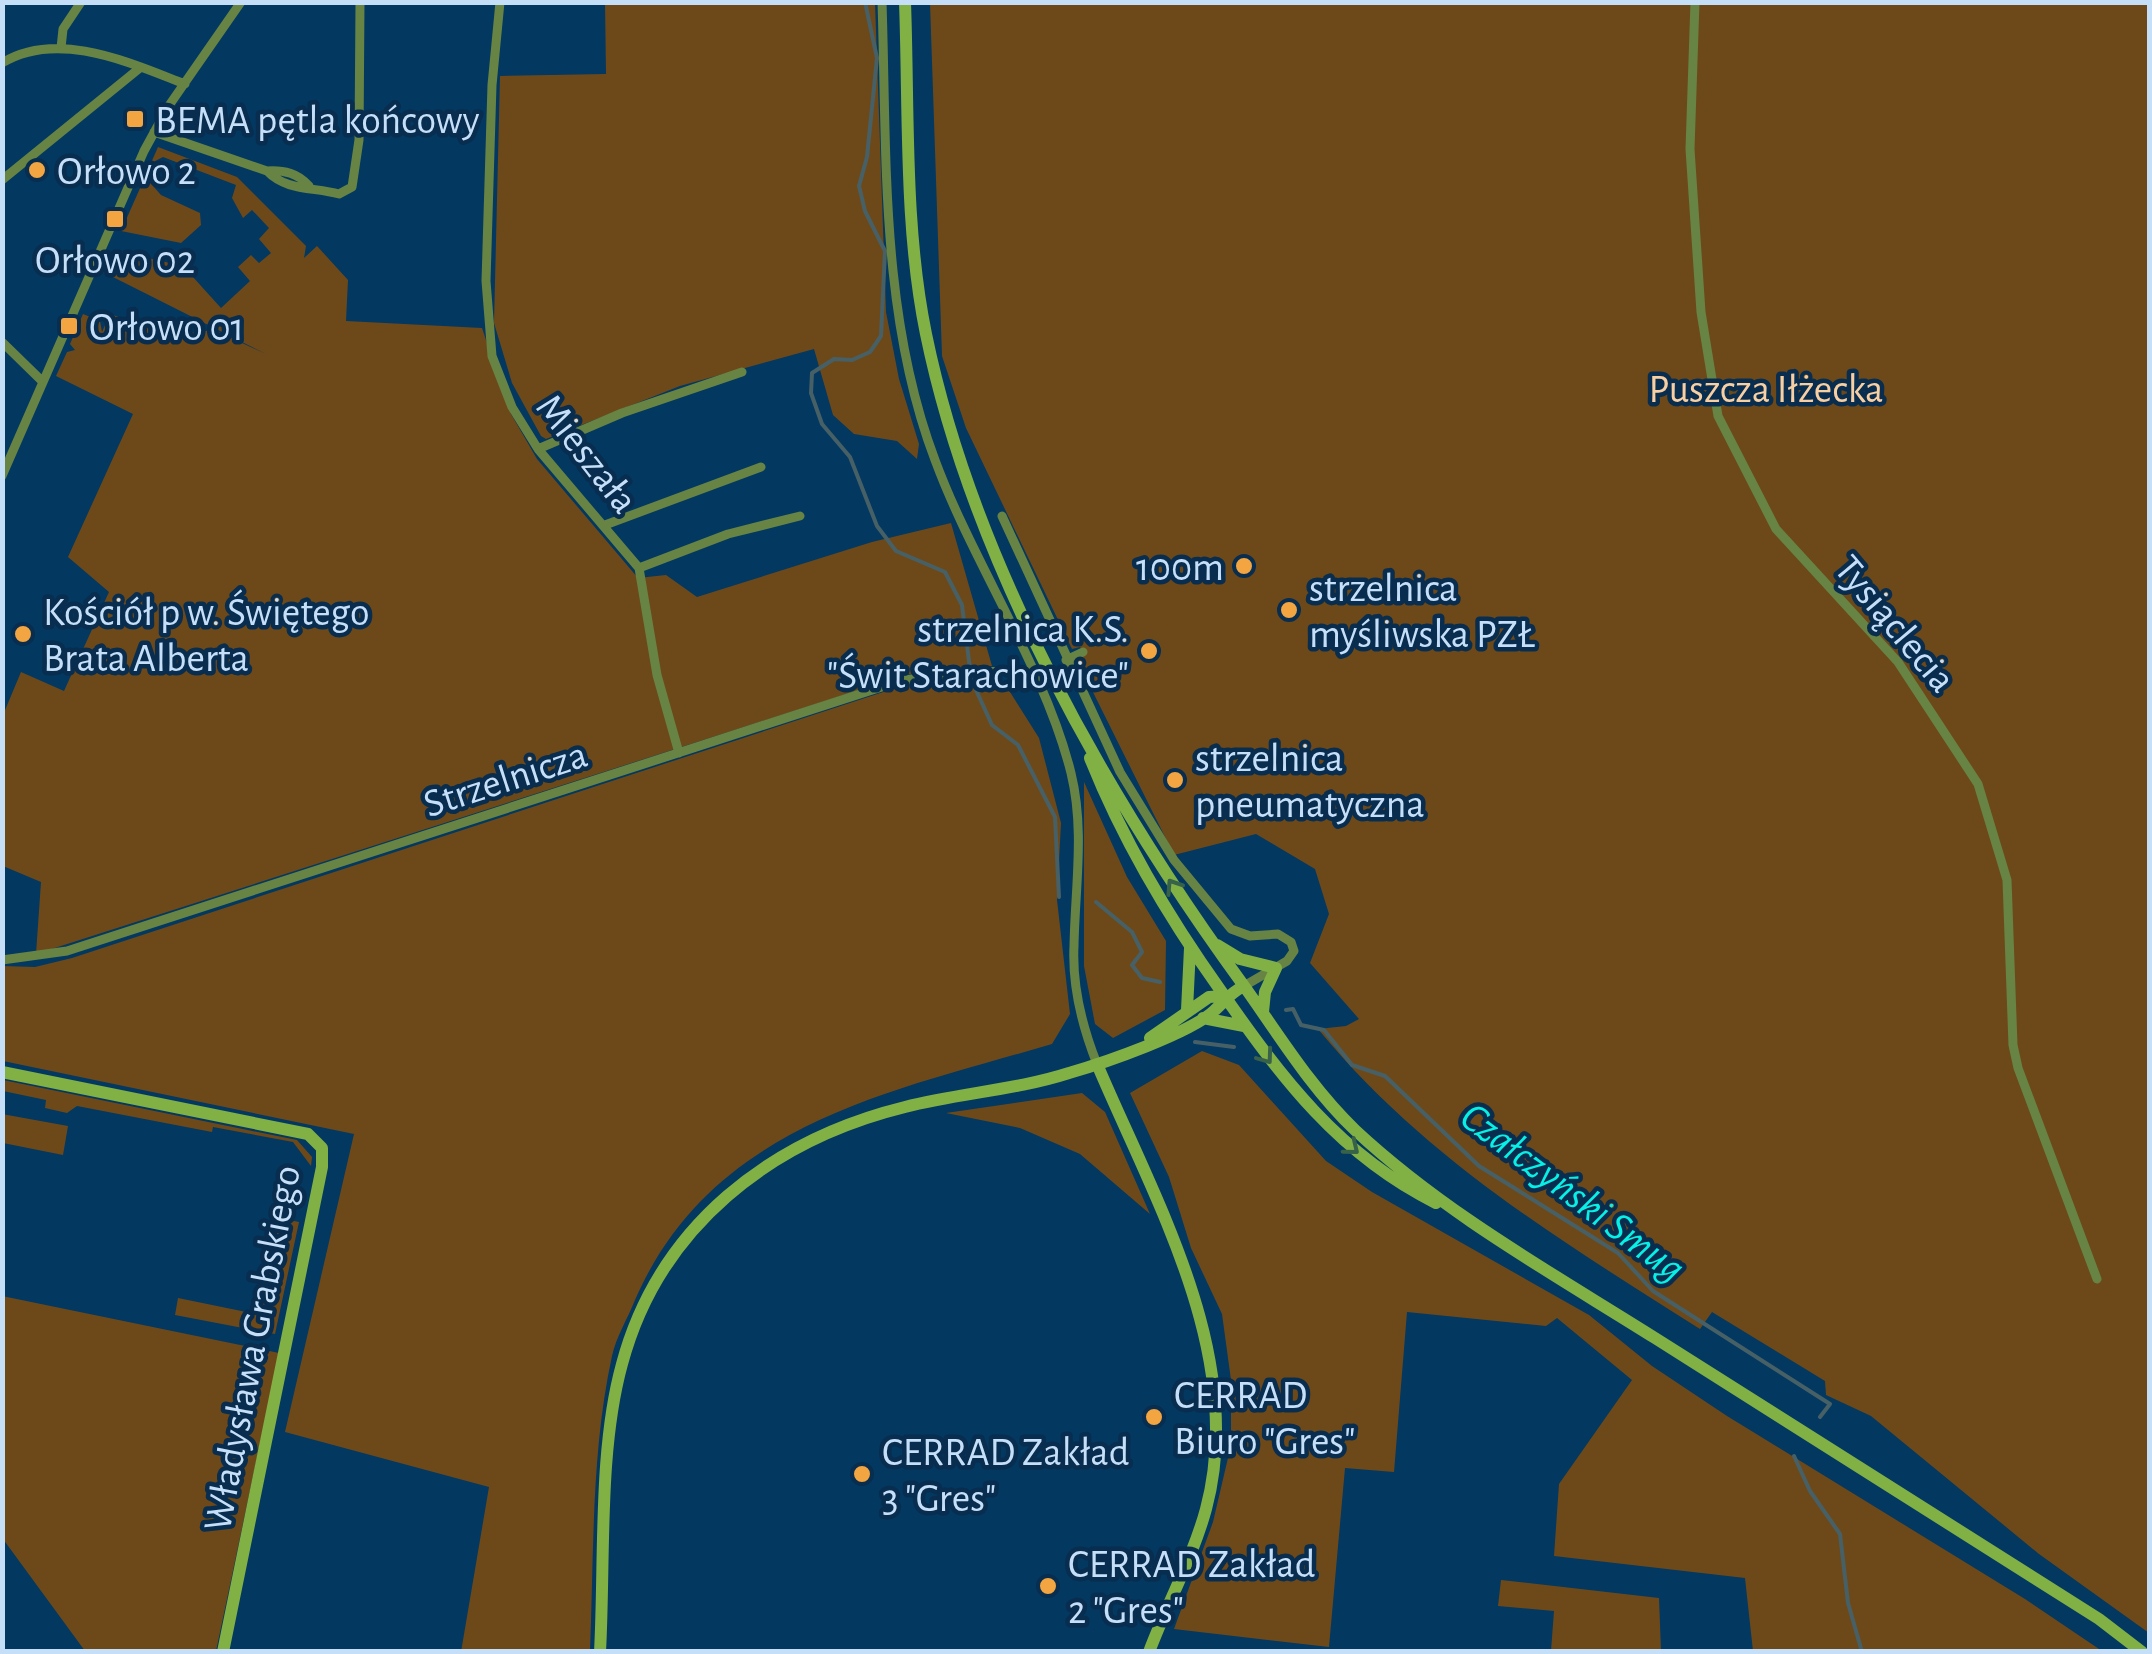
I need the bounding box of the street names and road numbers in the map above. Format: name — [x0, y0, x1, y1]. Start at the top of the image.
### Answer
street label: Mieszała — [528, 387, 645, 521]
street label: Tysiąclecia — [1826, 549, 1963, 701]
street label: Strzelnicza — [419, 735, 592, 825]
street label: Władysława Grabskiego — [198, 1162, 308, 1535]

